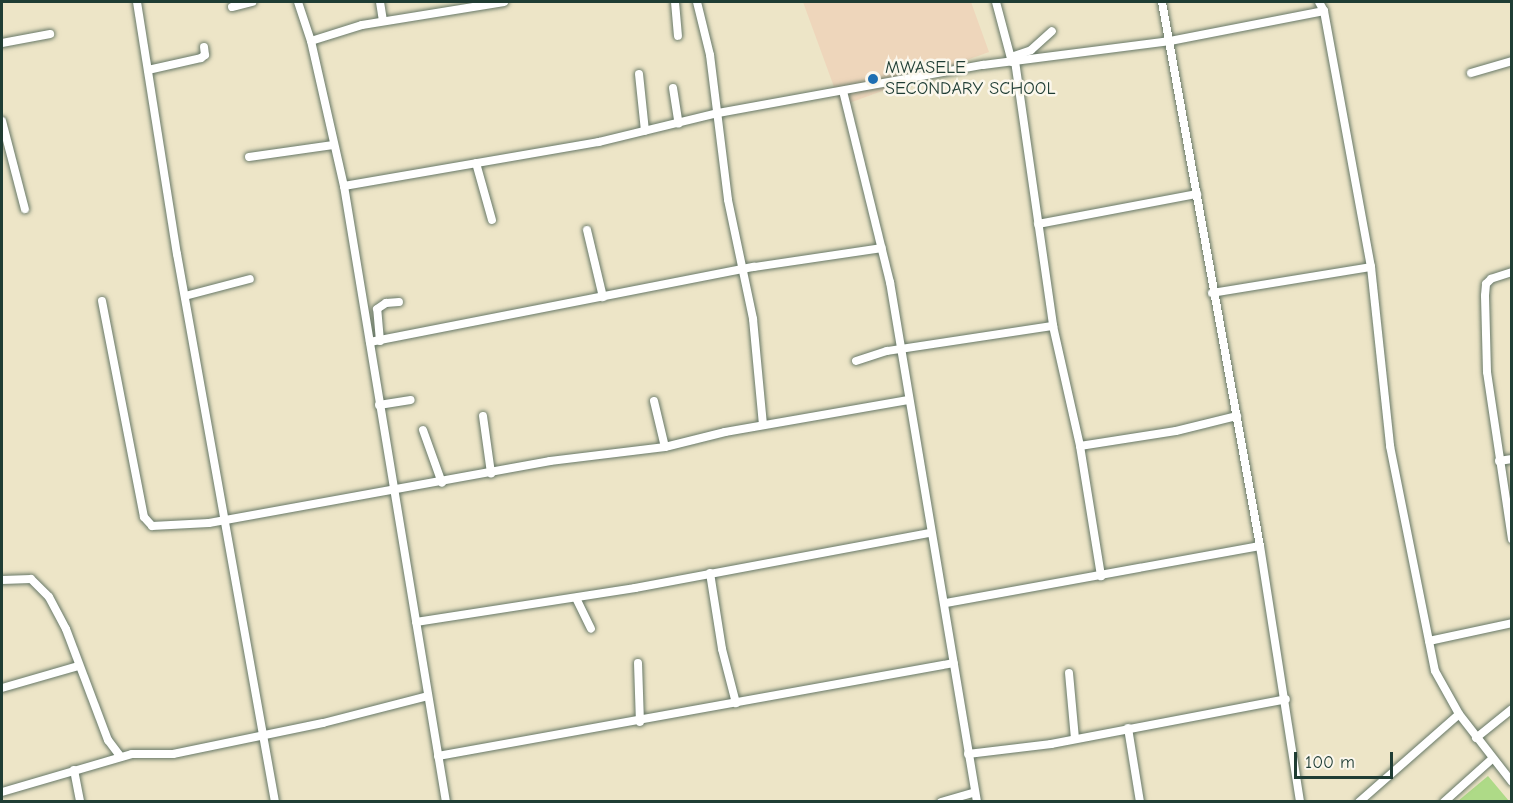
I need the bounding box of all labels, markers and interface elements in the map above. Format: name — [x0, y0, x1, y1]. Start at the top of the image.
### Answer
place label: MWASELE SECONDARY SCHOOL — [885, 58, 1055, 100]
marker: MWASELE SECONDARY SCHOOL — [866, 72, 880, 86]
scale bar — [1297, 740, 1396, 778]
text: 100 m — [1305, 752, 1355, 773]

